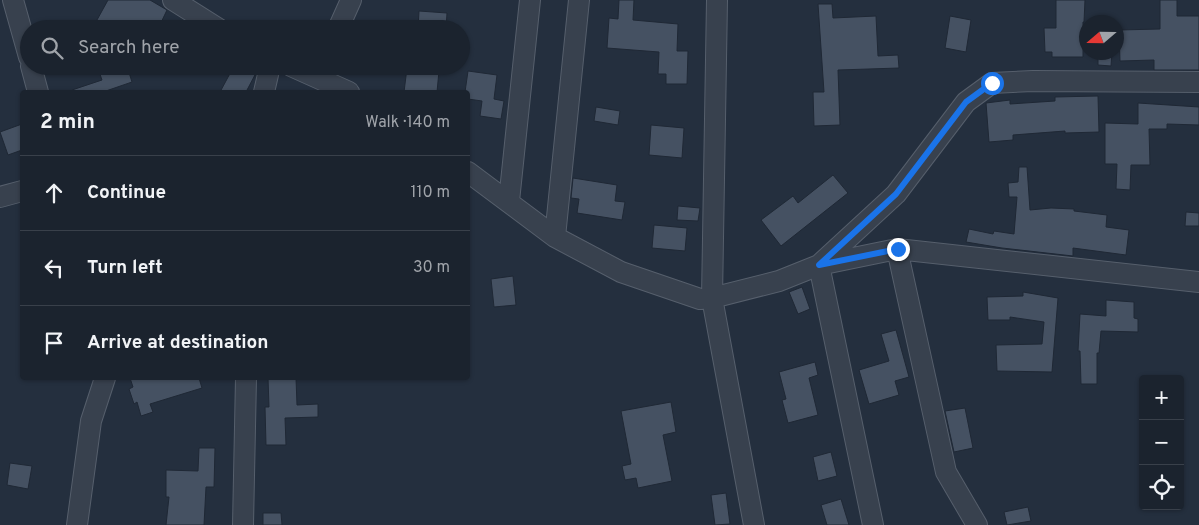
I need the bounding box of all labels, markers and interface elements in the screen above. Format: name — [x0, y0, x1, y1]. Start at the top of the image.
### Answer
north arrow — [1079, 15, 1124, 60]
search box — [20, 20, 470, 75]
icon: search — [38, 34, 66, 62]
text: Search here — [78, 36, 180, 60]
route start — [981, 72, 1004, 95]
text: 2 min — [40, 109, 95, 136]
text: Walk · 140 m — [365, 113, 450, 133]
icon: ahead — [40, 179, 68, 207]
text: Continue — [87, 181, 166, 205]
text: 110 m — [410, 183, 450, 203]
route end — [887, 238, 910, 261]
icon: left — [40, 254, 68, 282]
text: Turn left — [87, 256, 163, 280]
text: 30 m — [413, 258, 450, 278]
icon: arrive — [40, 329, 68, 357]
text: Arrive at destination — [87, 331, 268, 355]
map controls — [1139, 375, 1184, 510]
button: + — [1139, 375, 1184, 420]
button: − — [1139, 420, 1184, 465]
button: locate — [1139, 465, 1184, 510]

